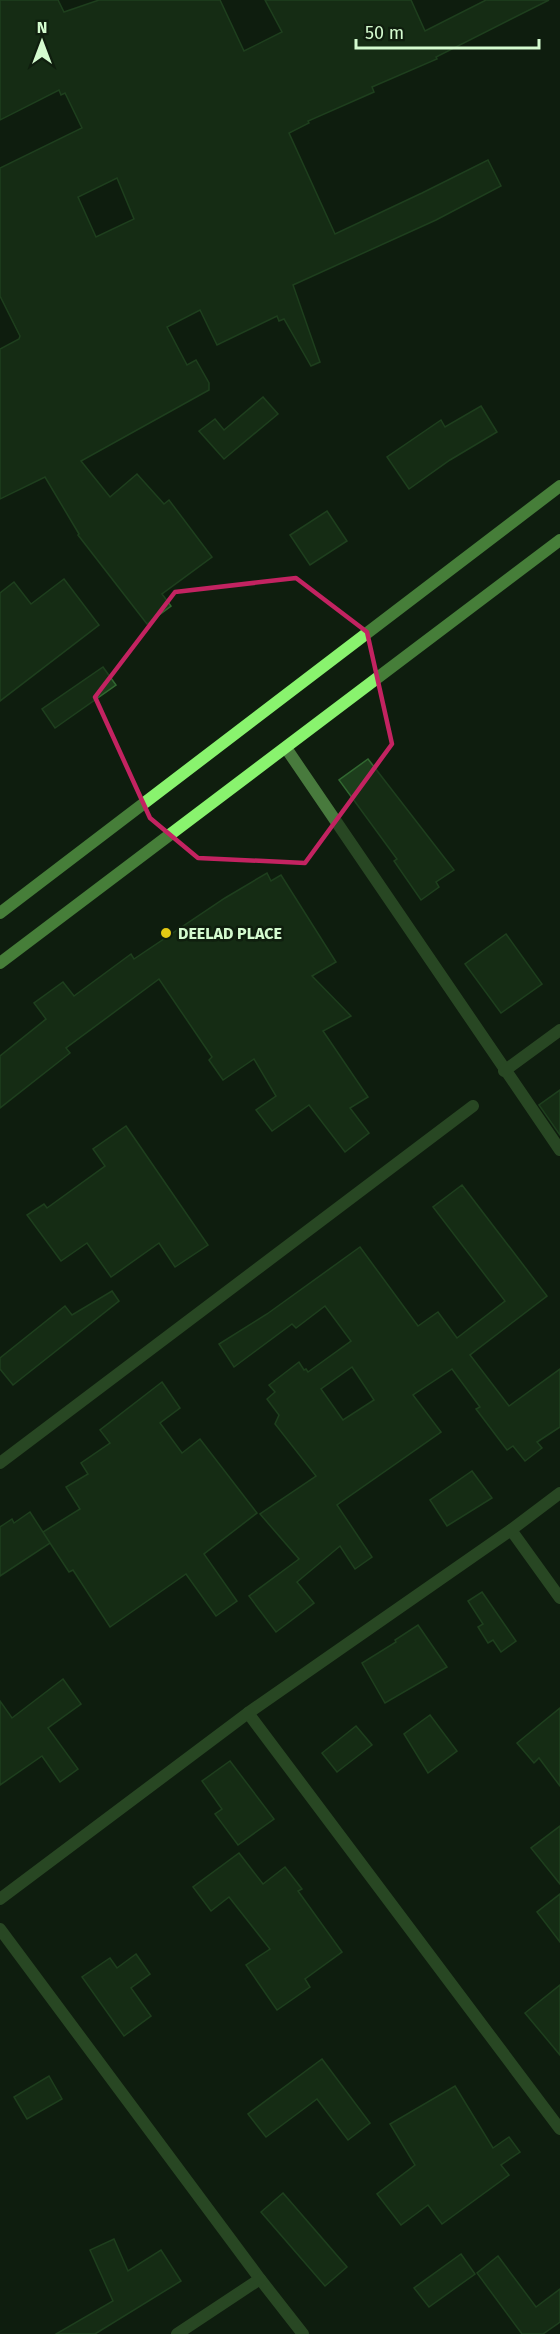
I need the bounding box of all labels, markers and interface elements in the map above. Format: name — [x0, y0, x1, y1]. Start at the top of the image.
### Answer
north arrow — [12, 12, 72, 72]
scale bar — [356, 12, 539, 50]
text: N — [37, 18, 47, 37]
text: 50 m — [365, 22, 404, 44]
place label: DEELAD PLACE — [178, 924, 282, 943]
marker: DEELAD PLACE — [159, 926, 173, 940]

